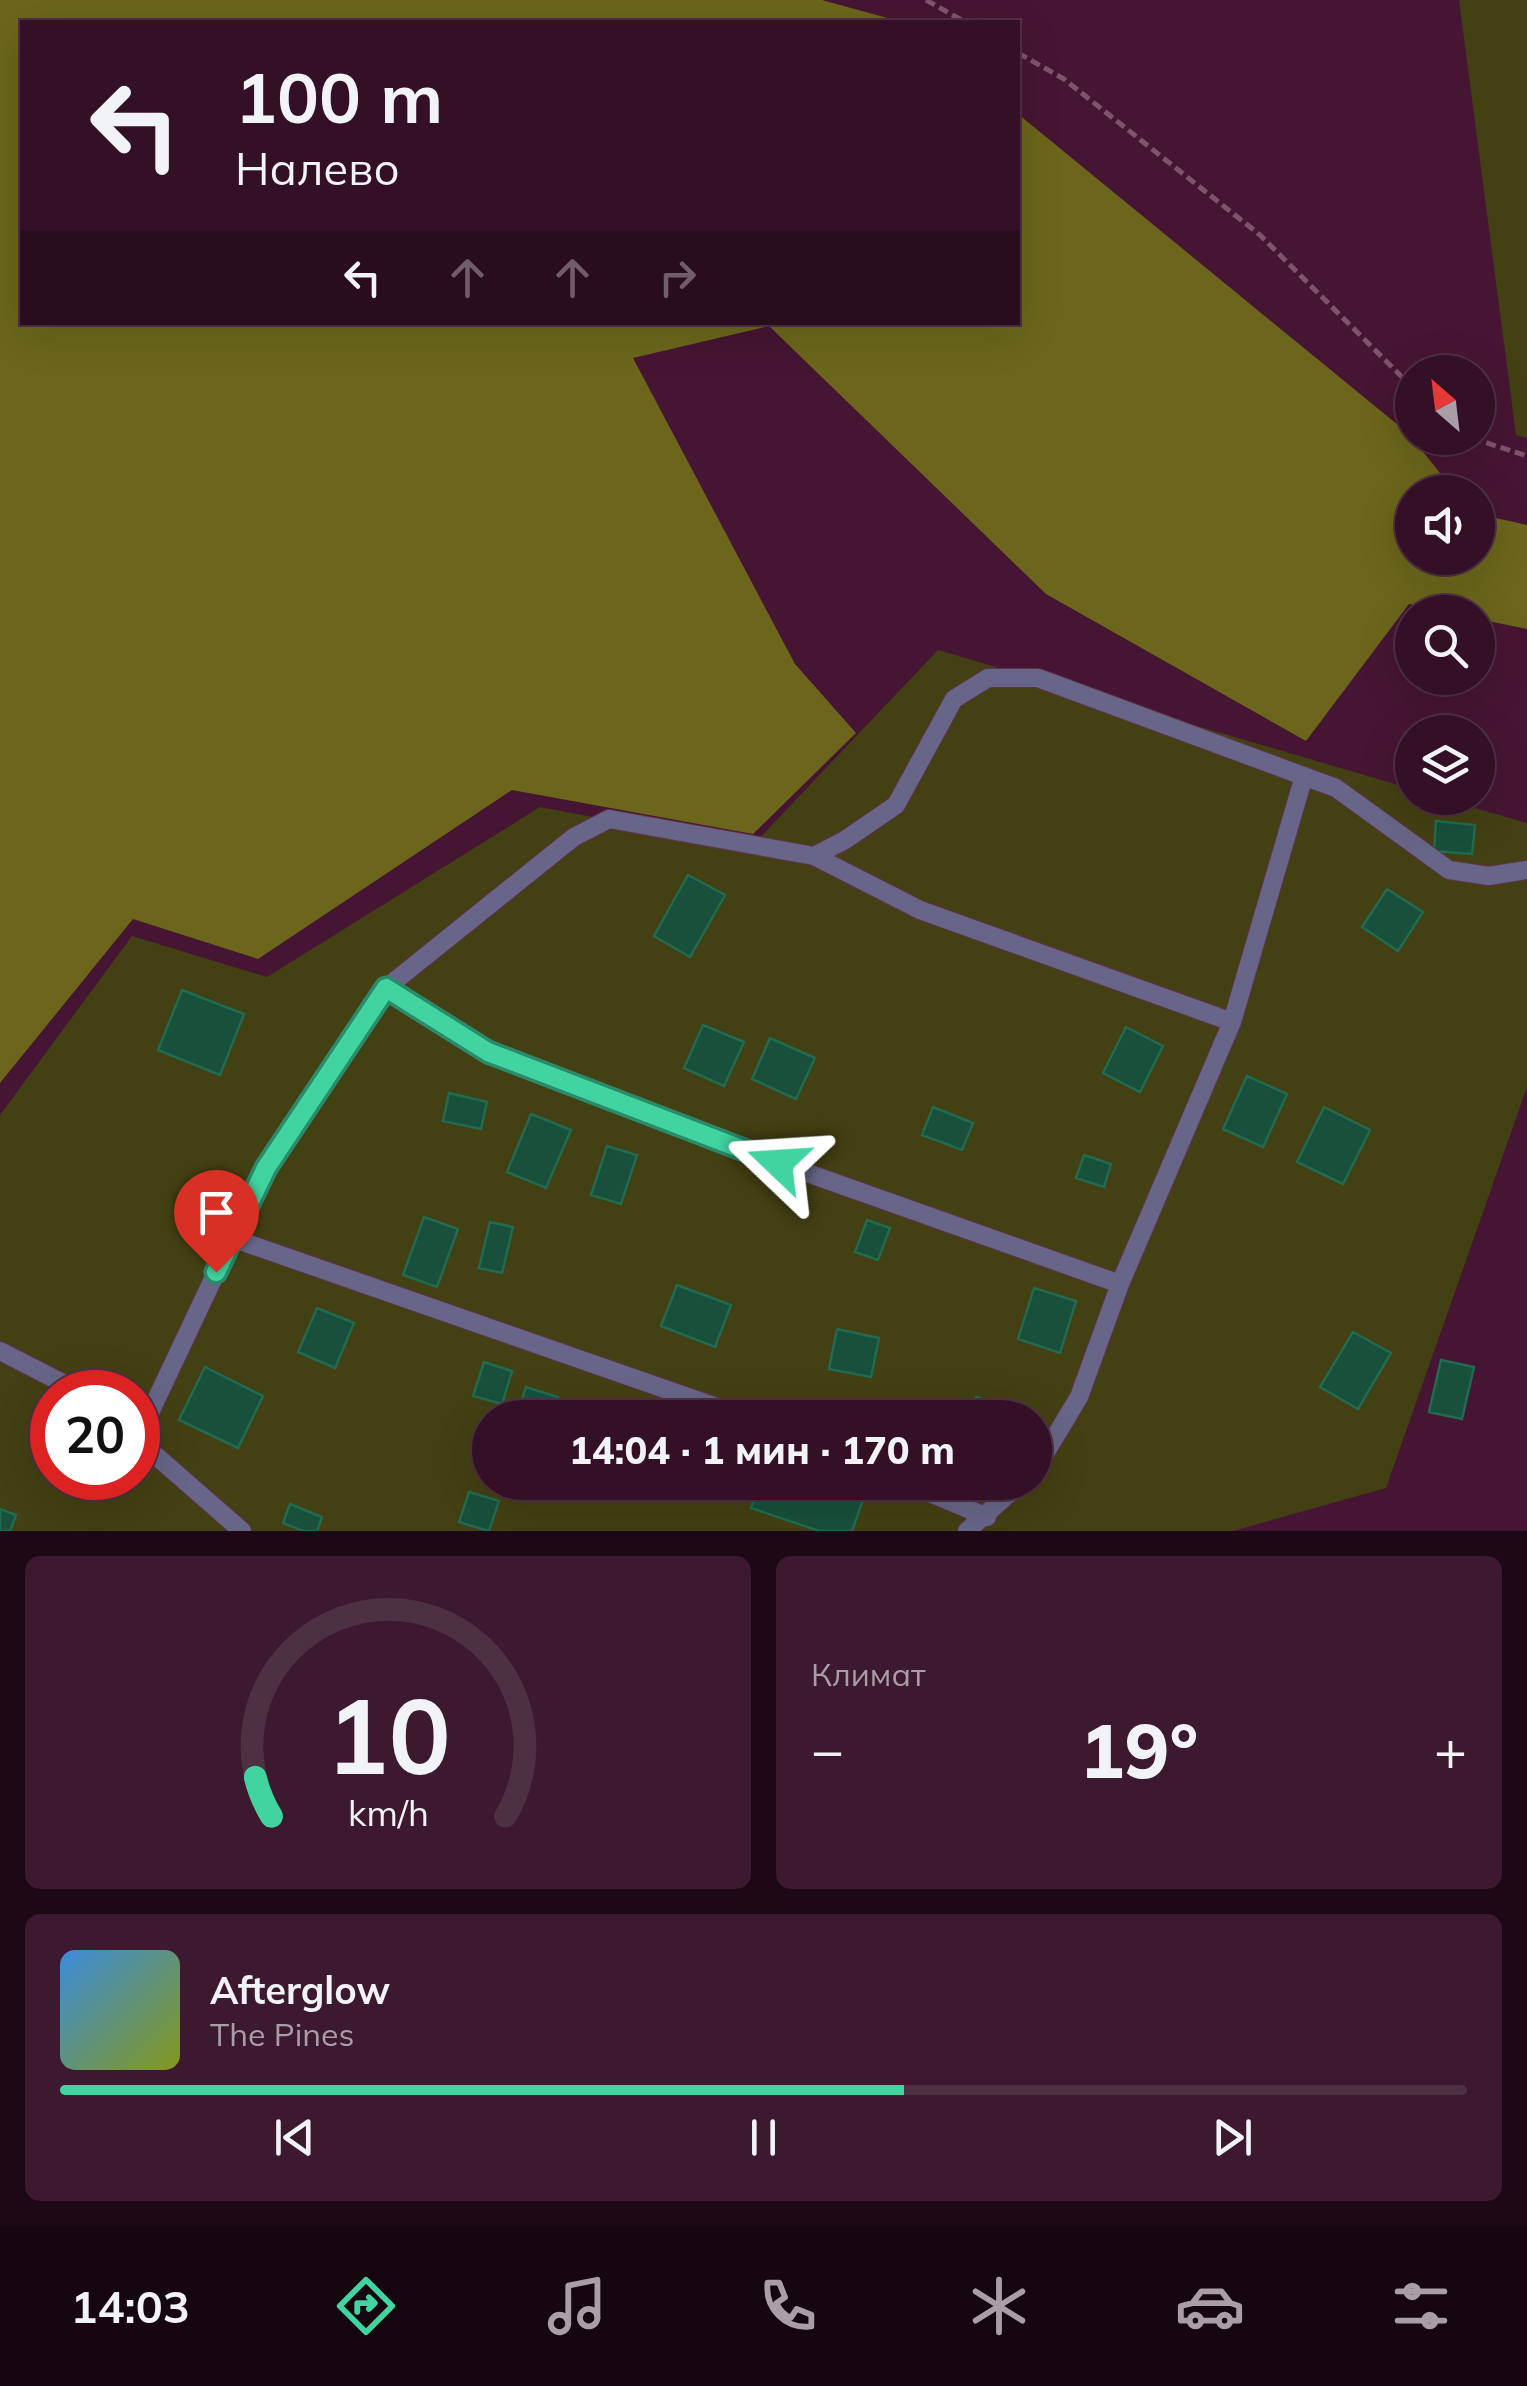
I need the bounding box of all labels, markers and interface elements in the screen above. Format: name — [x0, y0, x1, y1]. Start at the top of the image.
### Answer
text: 100 m — [235, 53, 443, 141]
icon: left — [70, 60, 200, 190]
text: Налево — [235, 140, 400, 196]
icon: left — [335, 250, 390, 305]
icon: ahead — [440, 250, 495, 305]
icon: ahead — [545, 250, 600, 305]
icon: right — [650, 250, 705, 305]
north arrow — [1395, 355, 1495, 455]
map controls — [1395, 355, 1495, 815]
button: sound — [1395, 475, 1495, 575]
button: search — [1395, 595, 1495, 695]
button: layers — [1395, 715, 1495, 815]
position arrow — [726, 1111, 830, 1215]
pin — [174, 1170, 259, 1273]
icon: arrive — [189, 1185, 244, 1240]
speed limit sign: 20 — [30, 1370, 160, 1500]
text: 14:04 · 1 мин · 170 m — [569, 1426, 955, 1474]
text: Климат — [811, 1654, 925, 1694]
text: 10 — [326, 1669, 450, 1800]
text: 19° — [1080, 1703, 1198, 1797]
text: − — [811, 1715, 844, 1784]
text: + — [1434, 1715, 1467, 1784]
text: km/h — [348, 1790, 428, 1835]
text: Afterglow — [210, 1966, 390, 2014]
text: The Pines — [210, 2014, 354, 2054]
icon: previous — [267, 2110, 322, 2165]
icon: pause — [736, 2110, 791, 2165]
icon: next — [1205, 2110, 1260, 2165]
icon: directions — [331, 2271, 401, 2341]
icon: music — [542, 2271, 612, 2341]
icon: phone — [753, 2271, 823, 2341]
icon: climate — [964, 2271, 1034, 2341]
icon: car — [1175, 2271, 1245, 2341]
icon: filters — [1386, 2271, 1456, 2341]
text: 14:03 — [71, 2278, 190, 2334]

